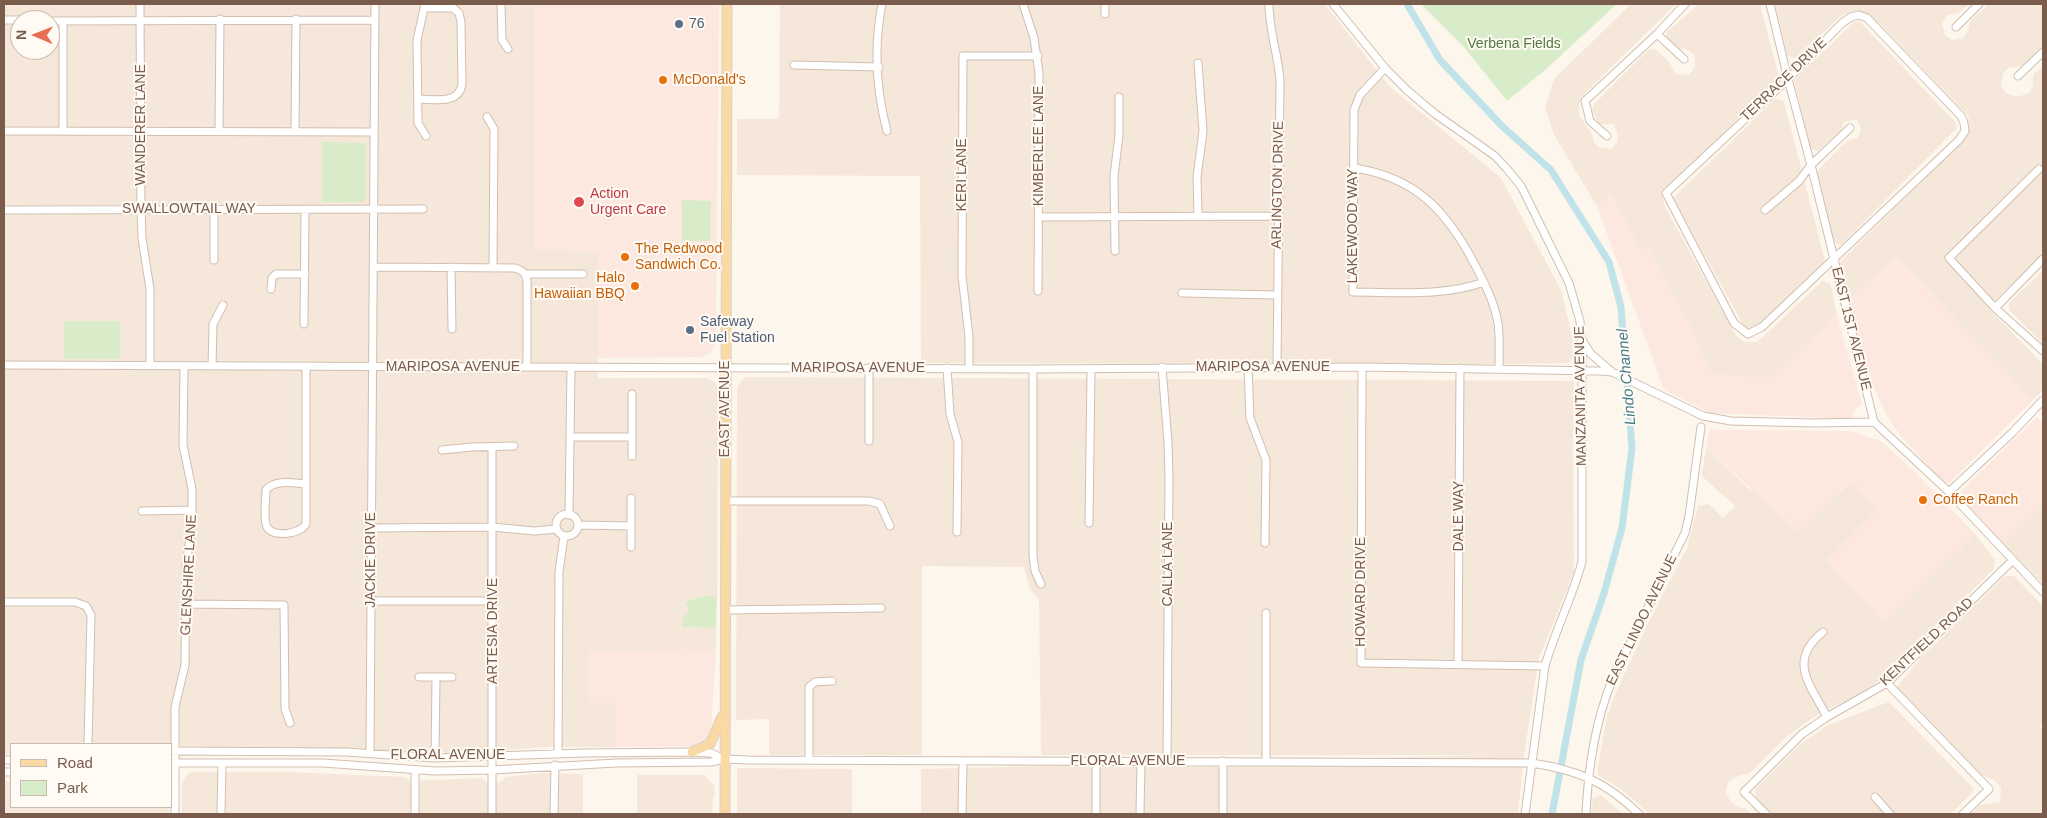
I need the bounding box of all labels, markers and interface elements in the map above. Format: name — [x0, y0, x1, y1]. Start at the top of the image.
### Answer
north arrow — [10, 10, 60, 60]
place label: 76 — [689, 16, 705, 32]
marker: 76 — [673, 18, 685, 30]
text: N — [13, 30, 29, 40]
street label: TERRACE DRIVE — [1737, 35, 1831, 125]
park label: Verbena Fields — [1467, 36, 1561, 52]
street label: WANDERER LANE — [133, 64, 149, 186]
place label: McDonald's — [673, 72, 746, 88]
marker: McDonald's — [657, 74, 669, 86]
street label: KIMBERLEE LANE — [1031, 86, 1047, 206]
street label: ARLINGTON DRIVE — [1268, 121, 1288, 249]
street label: KERI LANE — [954, 138, 970, 212]
street label: LAKEWOOD WAY — [1345, 168, 1361, 284]
place label: Action Urgent Care — [590, 186, 666, 218]
marker: Action Urgent Care — [572, 195, 586, 209]
street label: SWALLOWTAIL WAY — [122, 201, 256, 217]
place label: The Redwood Sandwich Co. — [635, 241, 722, 274]
marker: The Redwood Sandwich Co. — [619, 251, 631, 263]
street label: EAST 1ST AVENUE — [1828, 266, 1874, 392]
place label: Halo Hawaiian BBQ — [534, 270, 625, 302]
marker: Halo Hawaiian BBQ — [629, 280, 641, 292]
place label: Safeway Fuel Station — [700, 314, 775, 347]
marker: Safeway Fuel Station — [684, 324, 696, 336]
street label: MANZANITA AVENUE — [1571, 326, 1591, 466]
water label: Lindo Channel — [1614, 328, 1640, 426]
street label: MARIPOSA AVENUE — [386, 359, 520, 375]
street label: MARIPOSA AVENUE — [1196, 359, 1330, 375]
street label: MARIPOSA AVENUE — [791, 360, 925, 376]
street label: EAST AVENUE — [717, 361, 733, 457]
street label: DALE WAY — [1451, 481, 1467, 551]
place label: Coffee Ranch — [1933, 492, 2018, 508]
marker: Coffee Ranch — [1917, 494, 1929, 506]
street label: JACKIE DRIVE — [363, 512, 379, 608]
street label: GLENSHIRE LANE — [177, 514, 201, 636]
street label: CALLA LANE — [1160, 522, 1176, 606]
street label: HOWARD DRIVE — [1353, 537, 1369, 647]
street label: EAST LINDO AVENUE — [1603, 552, 1681, 688]
street label: ARTESIA DRIVE — [485, 578, 501, 684]
street label: KENTFIELD ROAD — [1877, 594, 1977, 690]
legend — [10, 743, 172, 808]
street label: FLORAL AVENUE — [391, 747, 505, 763]
street label: FLORAL AVENUE — [1071, 753, 1185, 769]
text: Road — [57, 754, 93, 771]
text: Park — [57, 779, 88, 796]

